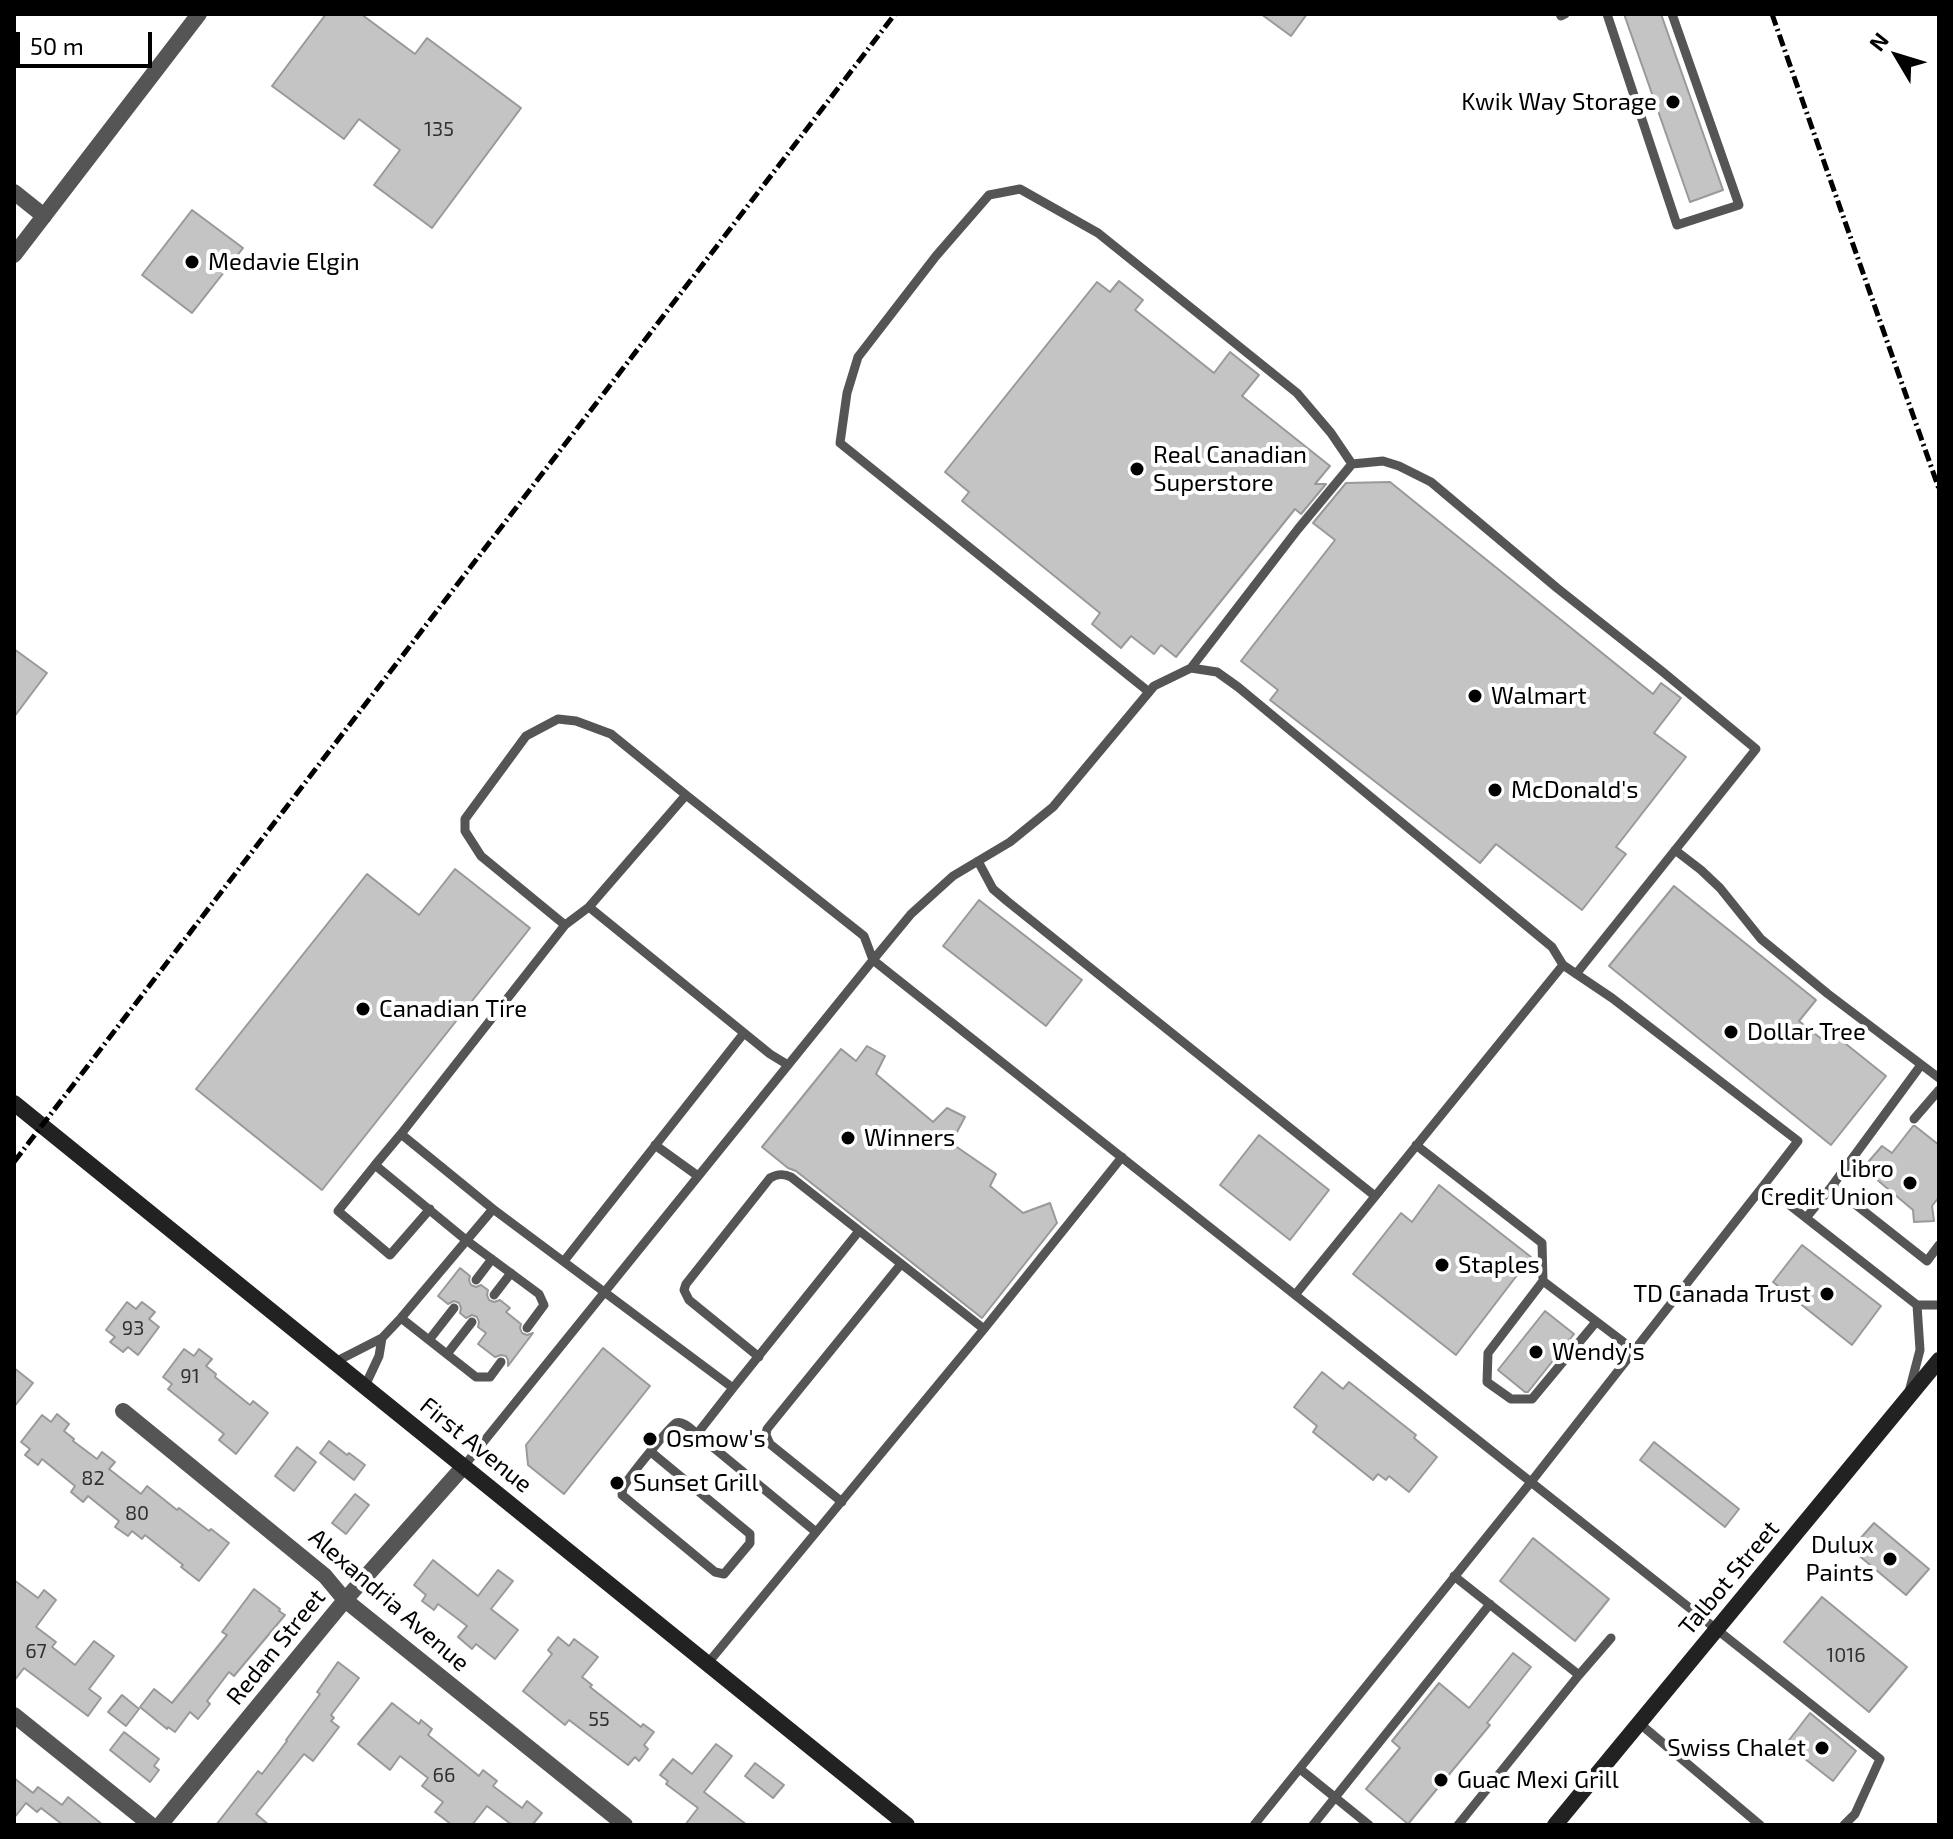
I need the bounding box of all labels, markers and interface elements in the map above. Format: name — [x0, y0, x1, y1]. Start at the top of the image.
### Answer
scale bar — [20, 16, 156, 66]
north arrow — [1857, 16, 1937, 96]
text: N — [1863, 27, 1893, 55]
text: 50 m — [30, 31, 84, 60]
place label: Kwik Way Storage — [1461, 88, 1657, 116]
marker: Kwik Way Storage — [1664, 93, 1682, 111]
house number: 135 — [424, 117, 454, 141]
place label: Medavie Elgin — [208, 248, 360, 276]
marker: Medavie Elgin — [183, 253, 201, 271]
place label: Real Canadian Superstore — [1153, 441, 1307, 497]
marker: Real Canadian Superstore — [1128, 460, 1146, 478]
place label: Walmart — [1491, 682, 1587, 710]
marker: Walmart — [1466, 687, 1484, 705]
place label: McDonald's — [1511, 776, 1639, 804]
marker: McDonald's — [1486, 781, 1504, 799]
place label: Canadian Tire — [379, 995, 527, 1023]
marker: Canadian Tire — [354, 1000, 372, 1018]
place label: Dollar Tree — [1747, 1018, 1866, 1046]
marker: Dollar Tree — [1722, 1023, 1740, 1041]
place label: Winners — [864, 1124, 955, 1152]
marker: Winners — [839, 1129, 857, 1147]
place label: Libro Credit Union — [1760, 1155, 1894, 1211]
marker: Libro Credit Union — [1901, 1174, 1919, 1192]
place label: Staples — [1458, 1251, 1540, 1279]
marker: Staples — [1433, 1256, 1451, 1274]
place label: TD Canada Trust — [1633, 1280, 1811, 1308]
marker: TD Canada Trust — [1818, 1285, 1836, 1303]
house number: 93 — [122, 1316, 144, 1340]
place label: Wendy's — [1552, 1338, 1645, 1366]
marker: Wendy's — [1527, 1343, 1545, 1361]
house number: 91 — [180, 1364, 200, 1388]
street label: First Avenue — [414, 1391, 538, 1499]
place label: Osmow's — [666, 1425, 766, 1453]
marker: Osmow's — [641, 1430, 659, 1448]
house number: 82 — [81, 1466, 105, 1490]
place label: Sunset Grill — [633, 1469, 759, 1497]
marker: Sunset Grill — [608, 1474, 626, 1492]
house number: 80 — [125, 1501, 149, 1525]
street label: Talbot Street — [1673, 1515, 1785, 1641]
street label: Alexandria Avenue — [303, 1523, 475, 1677]
place label: Dulux Paints — [1806, 1531, 1874, 1587]
marker: Dulux Paints — [1881, 1550, 1899, 1568]
street label: Redan Street — [221, 1583, 331, 1711]
house number: 67 — [25, 1639, 47, 1663]
house number: 1016 — [1826, 1643, 1866, 1667]
house number: 55 — [588, 1707, 610, 1731]
place label: Swiss Chalet — [1667, 1734, 1806, 1762]
marker: Swiss Chalet — [1813, 1739, 1831, 1757]
house number: 66 — [433, 1763, 455, 1787]
place label: Guac Mexi Grill — [1457, 1766, 1619, 1794]
marker: Guac Mexi Grill — [1432, 1771, 1450, 1789]

